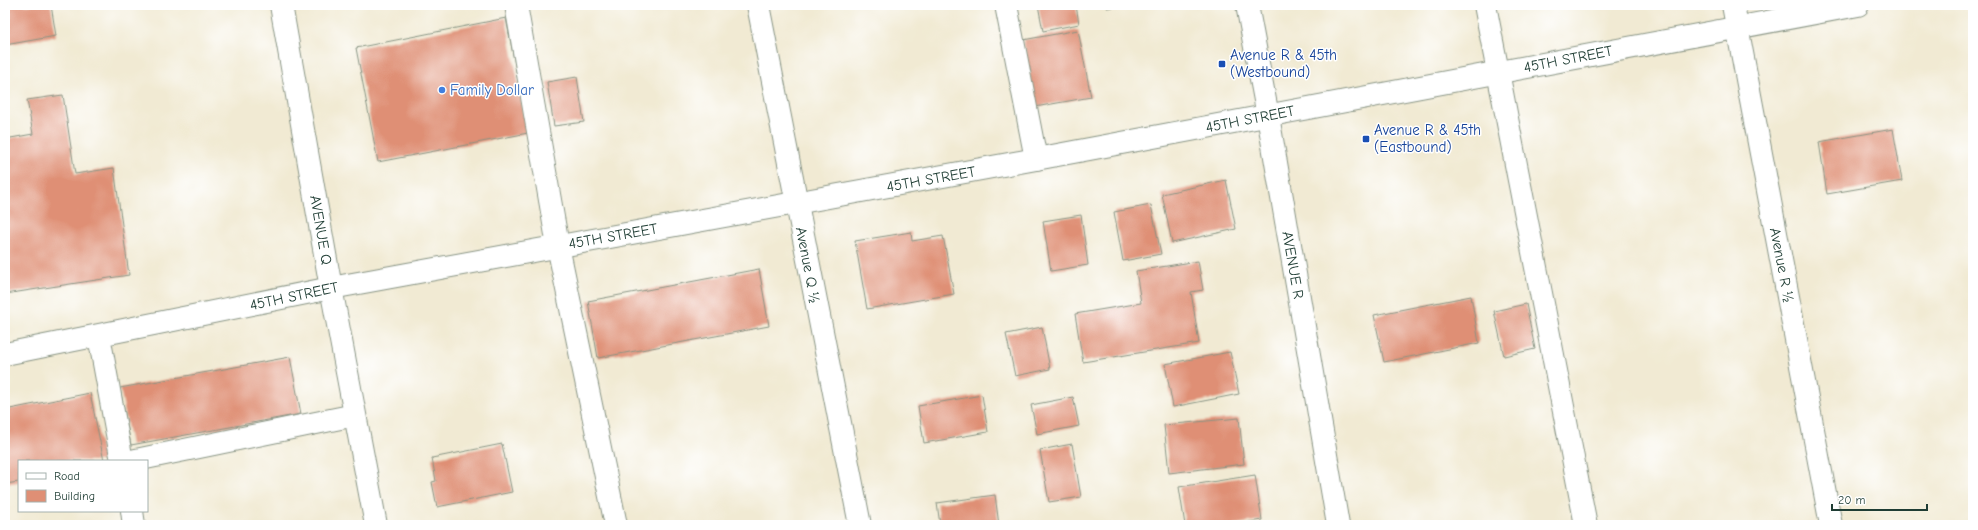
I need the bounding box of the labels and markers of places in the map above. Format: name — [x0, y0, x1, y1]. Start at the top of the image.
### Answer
place label: Avenue R & 45th (Westbound) — [1230, 46, 1337, 81]
marker: Avenue R & 45th (Westbound) — [1217, 59, 1227, 69]
place label: Family Dollar — [450, 81, 534, 99]
marker: Family Dollar — [437, 85, 447, 95]
place label: Avenue R & 45th (Eastbound) — [1374, 121, 1481, 156]
marker: Avenue R & 45th (Eastbound) — [1361, 134, 1371, 144]

